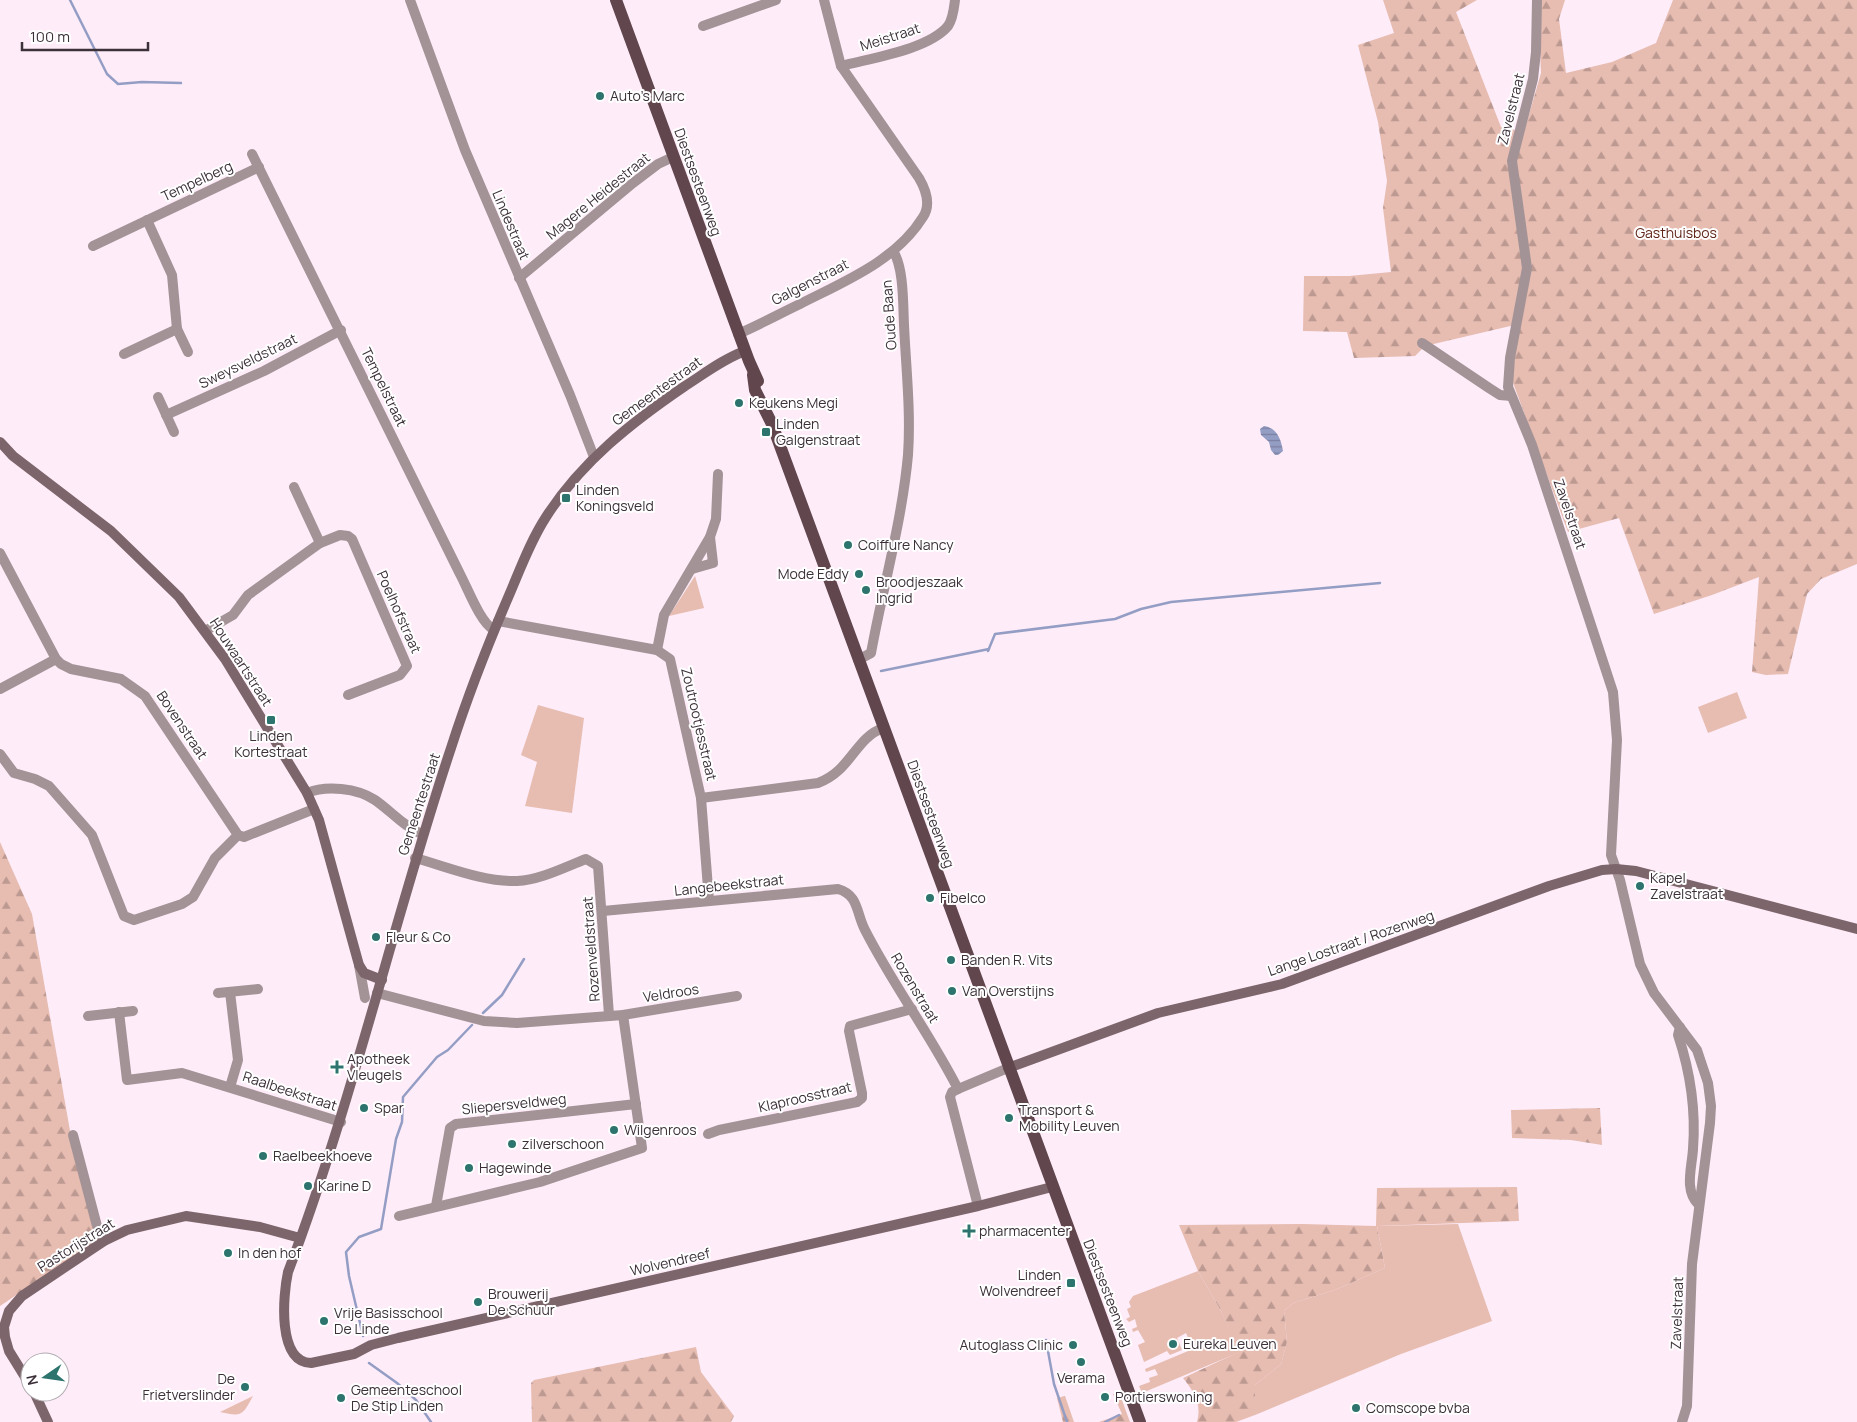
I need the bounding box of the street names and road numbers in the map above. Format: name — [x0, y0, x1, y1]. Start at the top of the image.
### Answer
street label: Meistraat — [857, 18, 923, 55]
street label: Zavelstraat — [1492, 71, 1529, 147]
street label: Diestsesteenweg — [670, 125, 727, 238]
street label: Magere Heidestraat — [542, 148, 654, 243]
street label: Tempelberg — [158, 156, 235, 205]
street label: Lindestraat — [488, 187, 535, 263]
street label: Galgenstraat — [768, 254, 852, 309]
street label: Oude Baan — [877, 279, 900, 351]
street label: Sweysveldstraat — [196, 328, 300, 393]
street label: Tempelstraat — [357, 344, 412, 430]
street label: Gemeentestraat — [608, 351, 706, 430]
street label: Zavelstraat — [1550, 476, 1592, 552]
street label: Poelhofstraat — [373, 567, 426, 656]
street label: Houwaartstraat — [206, 614, 277, 710]
street label: Zoutrootjesstraat — [677, 665, 722, 783]
street label: Bovenstraat — [153, 687, 212, 763]
street label: Gemeentestraat — [393, 750, 444, 857]
street label: Diestsesteenweg — [903, 757, 960, 870]
street label: Langebeekstraat — [673, 869, 785, 900]
street label: Rozenveldstraat — [577, 895, 604, 1002]
street label: Lange Lostraat / Rozenweg — [1265, 905, 1437, 980]
street label: Rozenstraat — [887, 949, 944, 1027]
street label: Veldroos — [642, 979, 700, 1006]
street label: Raalbeekstraat — [241, 1066, 340, 1115]
street label: Klaproosstraat — [756, 1076, 854, 1116]
street label: Sliepersveldweg — [461, 1089, 567, 1118]
street label: Pastorijstraat — [34, 1213, 118, 1276]
street label: Diestsesteenweg — [1079, 1236, 1138, 1349]
street label: Wolvendreef — [628, 1243, 712, 1280]
street label: Zavelstraat — [1666, 1276, 1687, 1350]

